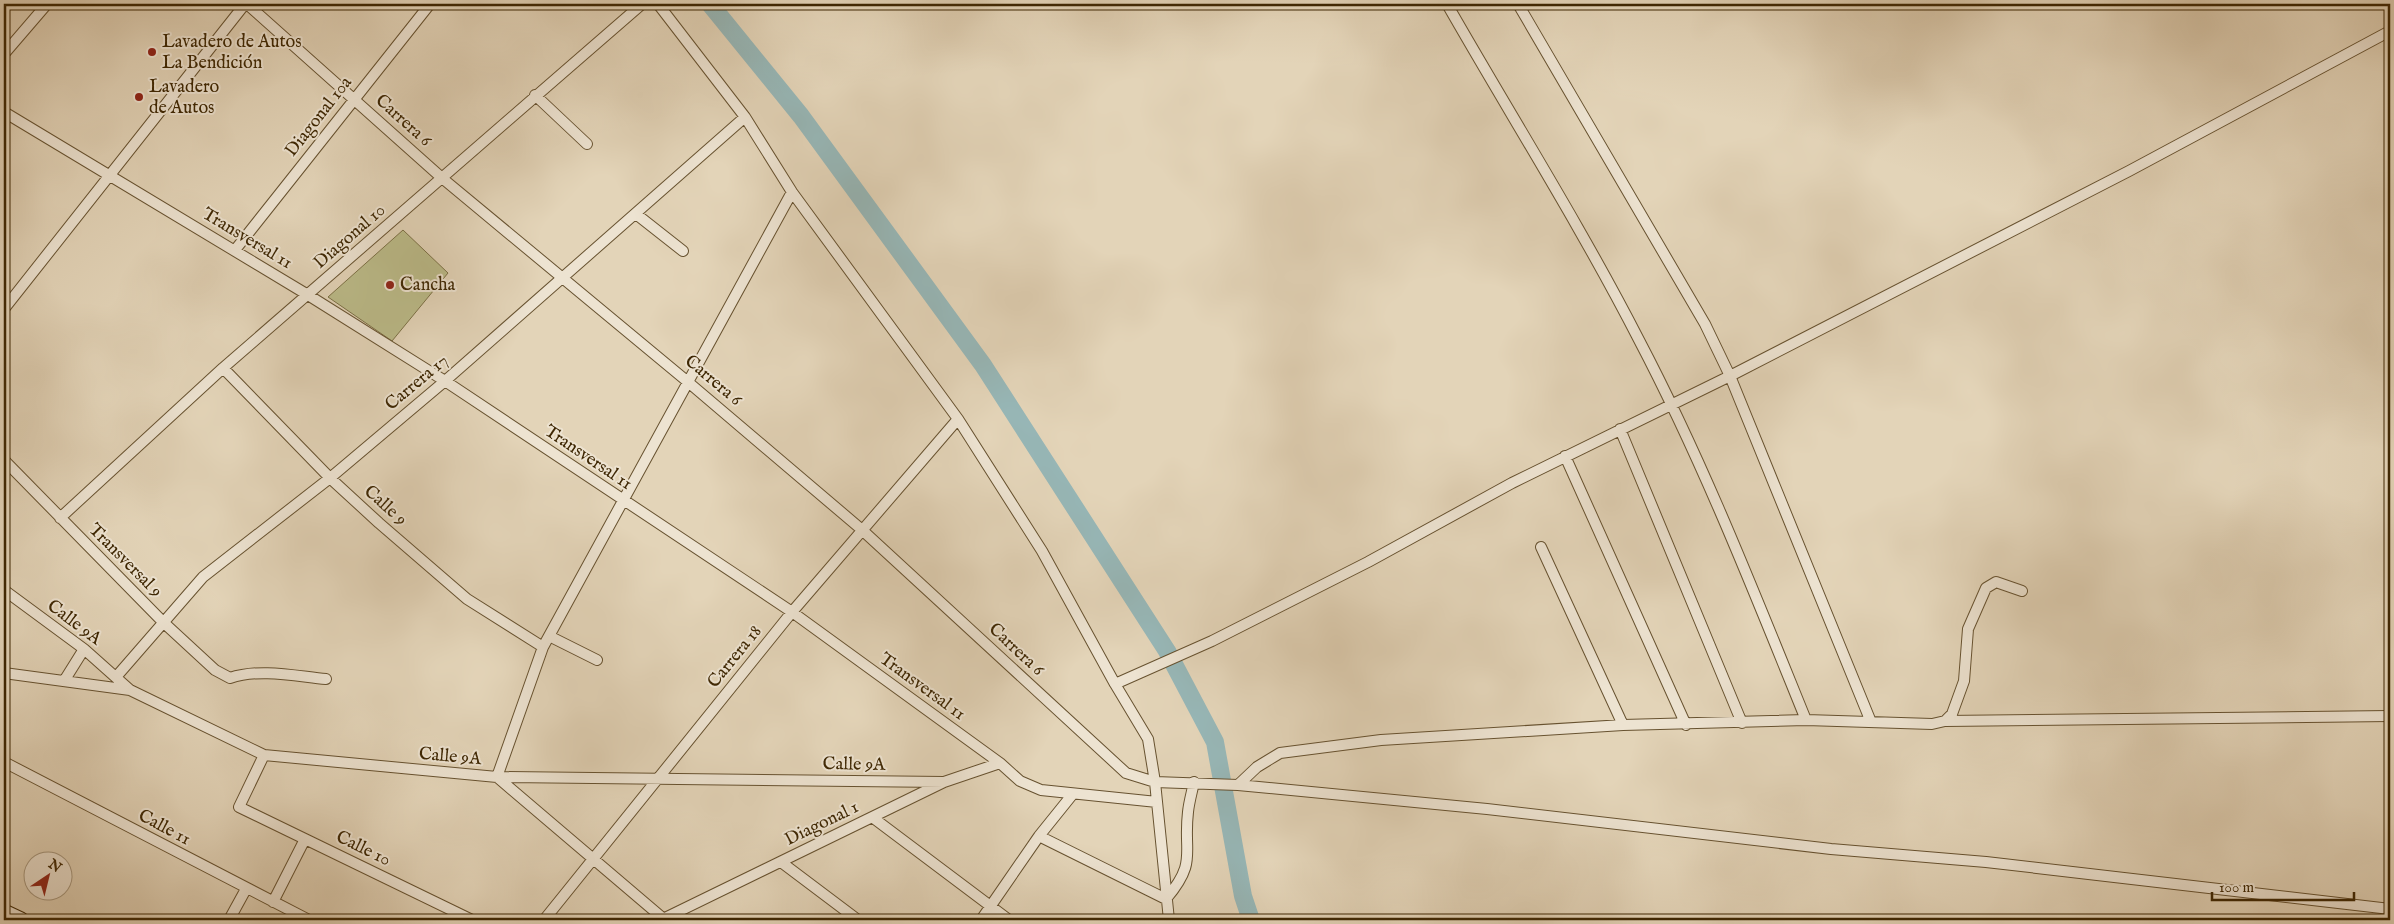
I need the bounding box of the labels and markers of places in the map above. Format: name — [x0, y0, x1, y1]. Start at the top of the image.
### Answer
place label: Lavadero de Autos La Bendición — [162, 31, 302, 75]
marker: Lavadero de Autos La Bendición — [146, 46, 158, 58]
place label: Lavadero de Autos — [149, 76, 220, 120]
marker: Lavadero de Autos — [133, 91, 145, 103]
place label: Cancha — [400, 274, 456, 297]
marker: Cancha — [384, 279, 396, 291]

